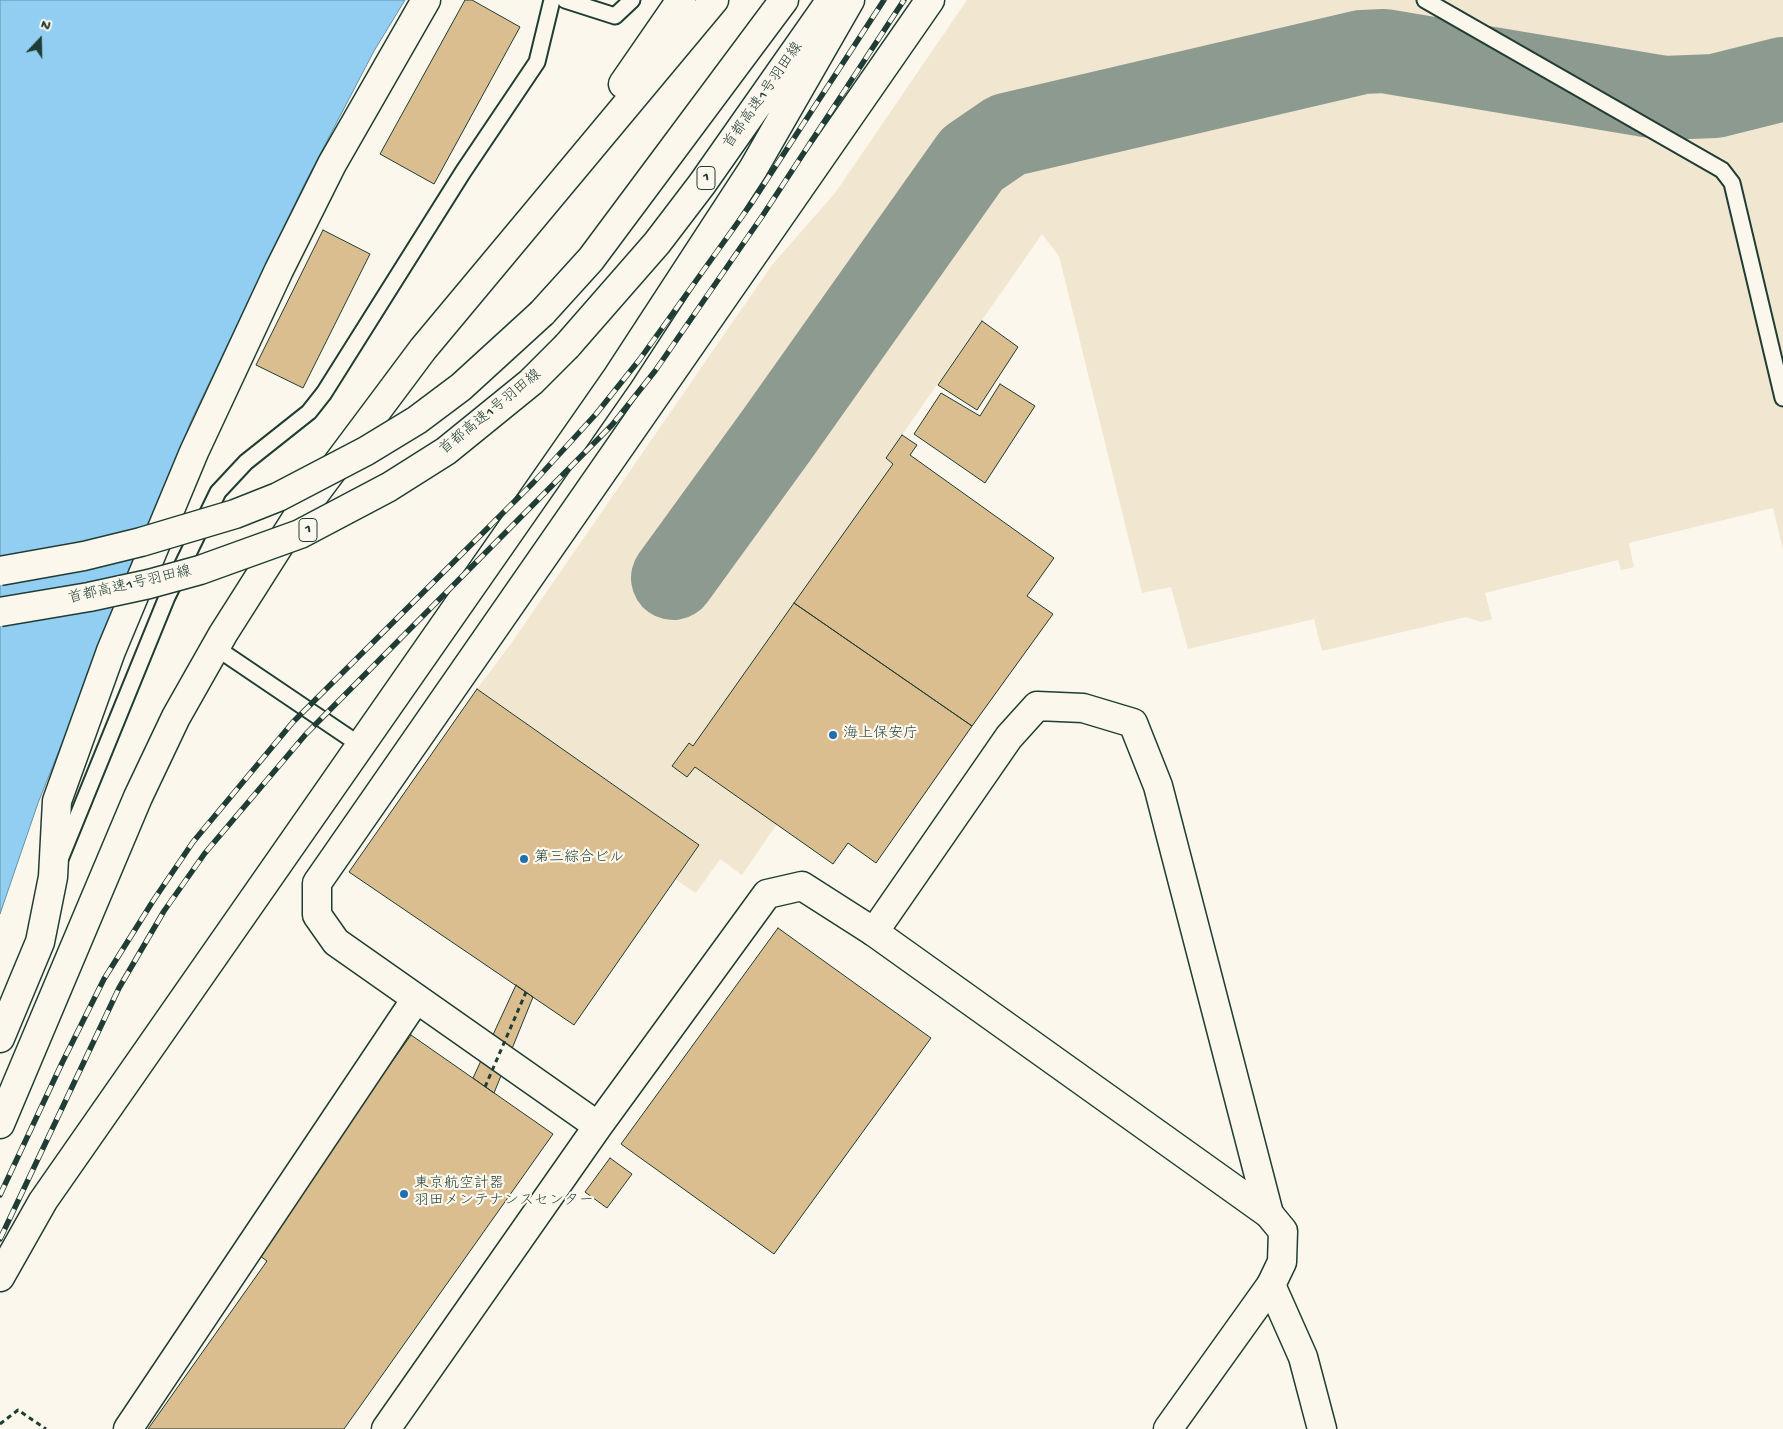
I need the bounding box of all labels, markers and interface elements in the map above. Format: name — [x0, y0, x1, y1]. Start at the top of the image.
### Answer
north arrow — [15, 15, 65, 65]
text: N — [38, 16, 53, 35]
street label: 首都高速1号羽田線 — [720, 39, 808, 153]
road number: 1 — [697, 167, 715, 190]
street label: 首都高速1号羽田線 — [436, 366, 546, 460]
road number: 1 — [299, 518, 317, 542]
street label: 首都高速1号羽田線 — [67, 563, 193, 609]
place label: 海上保安庁 — [843, 726, 918, 744]
marker: 海上保安庁 — [827, 729, 839, 741]
place label: 第三綜合ビル — [534, 850, 624, 868]
marker: 第三綜合ビル — [518, 853, 530, 865]
place label: 東京航空計器 羽田メンテナンスセンター — [414, 1176, 594, 1211]
marker: 東京航空計器 羽田メンテナンスセンター — [398, 1188, 410, 1200]

